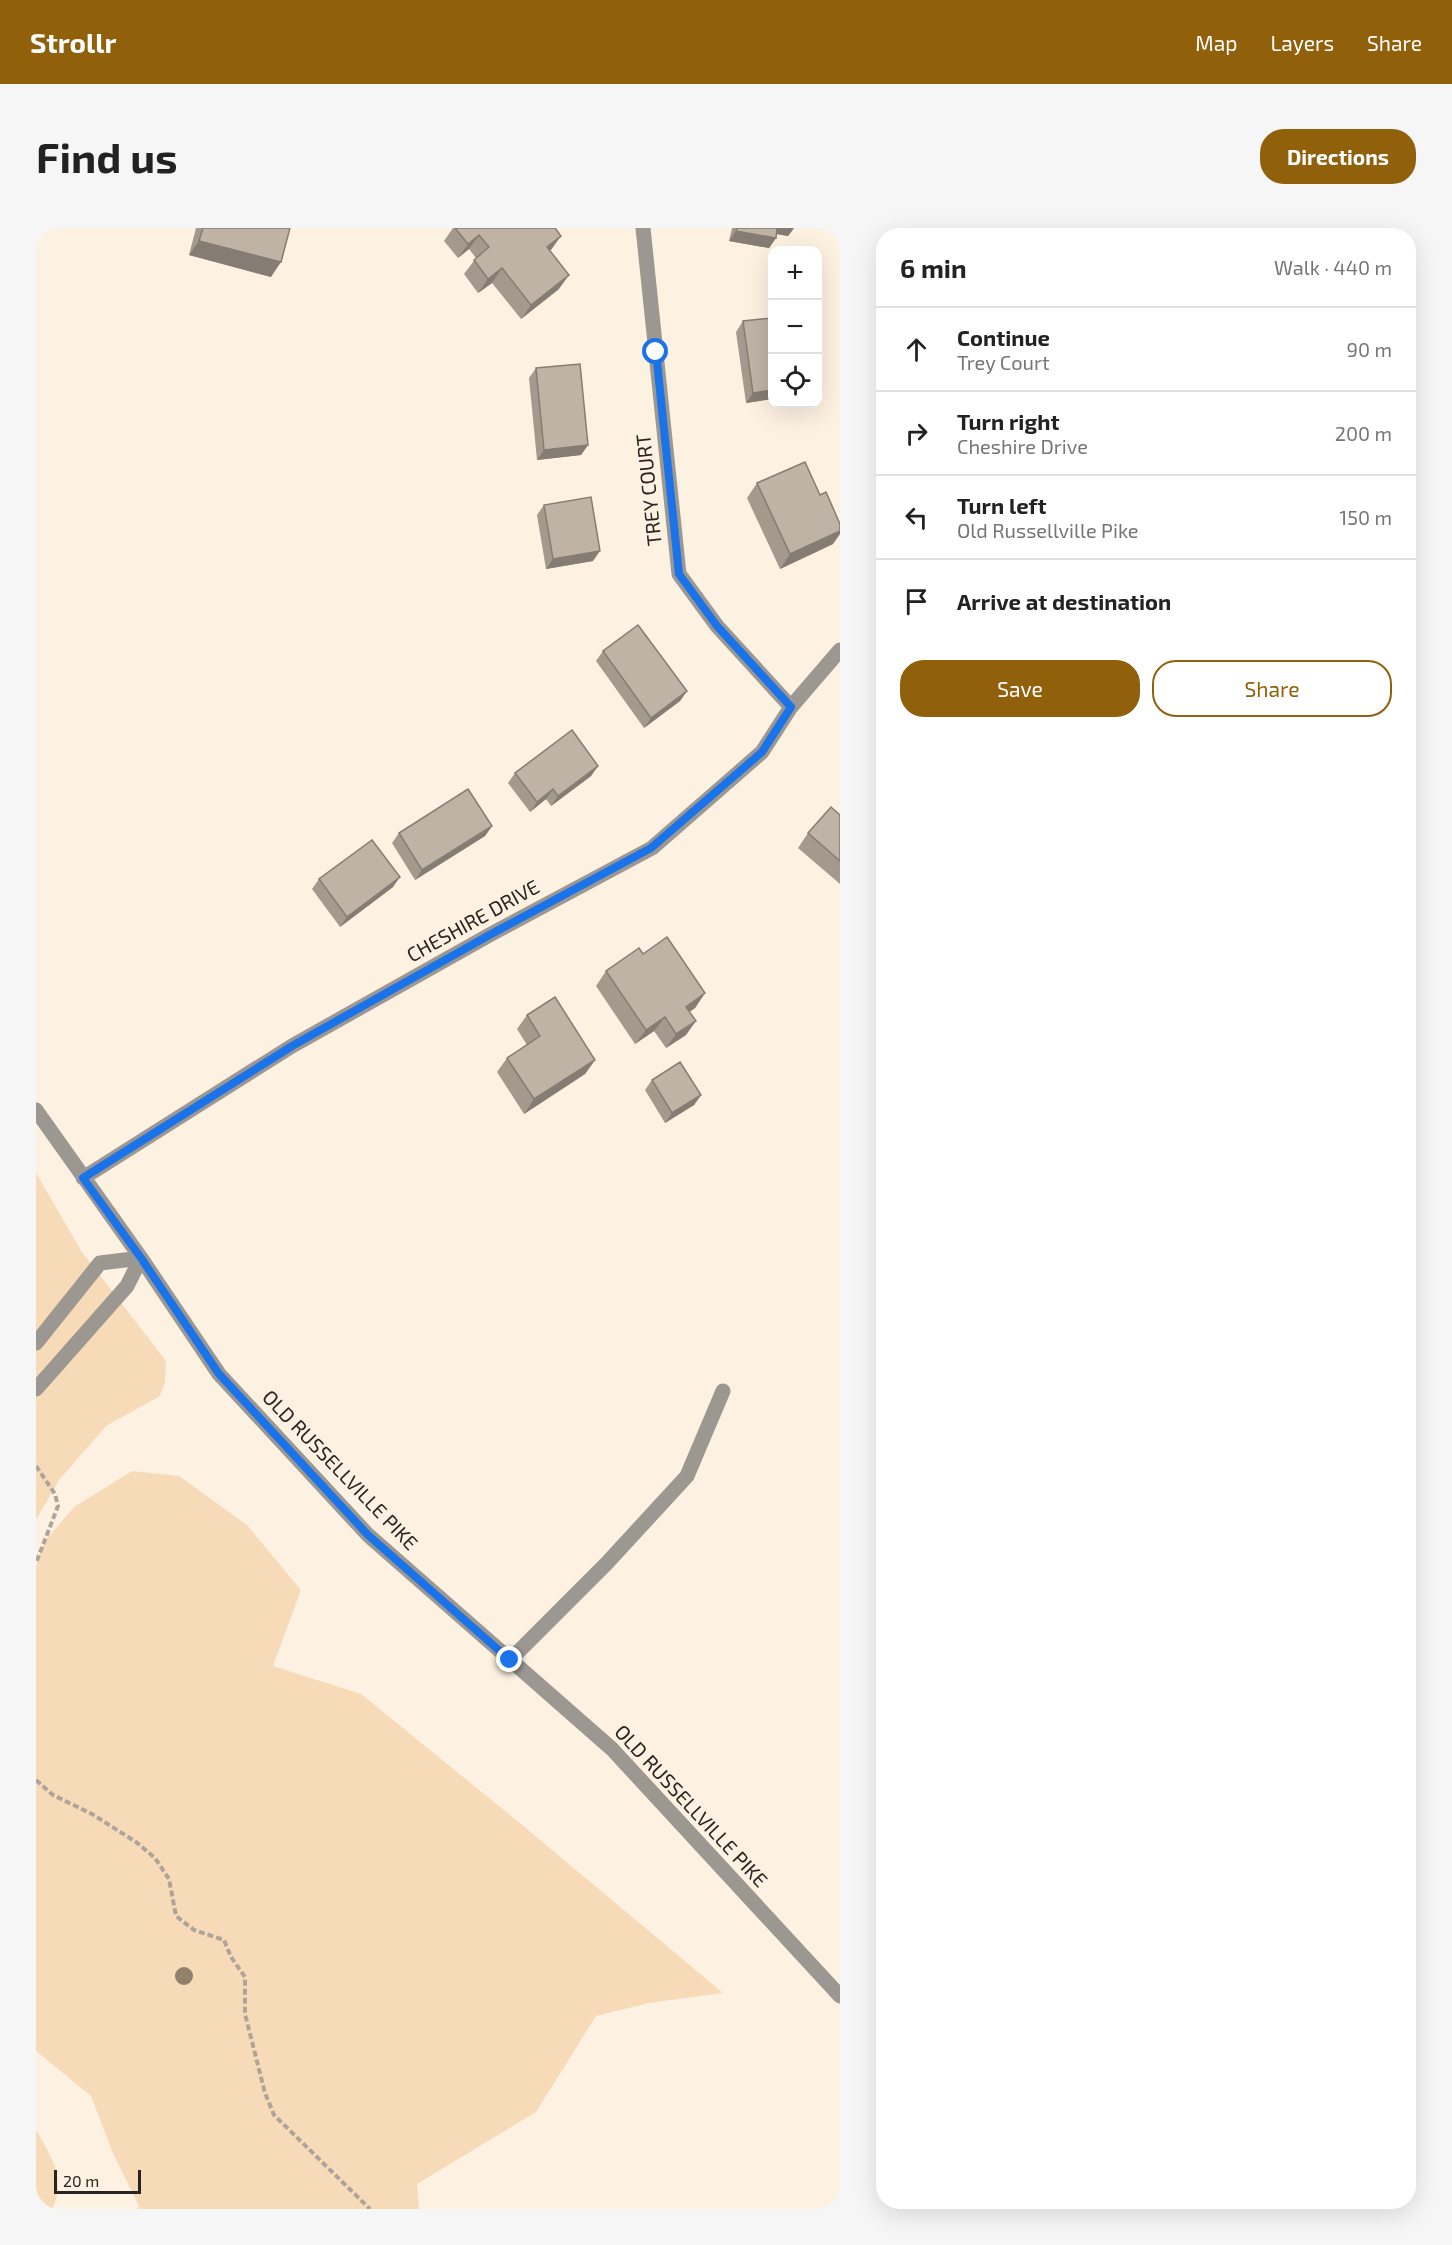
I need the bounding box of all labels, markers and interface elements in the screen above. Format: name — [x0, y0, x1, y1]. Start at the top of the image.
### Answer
text: Strollr — [30, 25, 116, 59]
text: Map — [1195, 30, 1237, 55]
text: Layers — [1270, 30, 1334, 55]
text: Share — [1367, 30, 1422, 55]
button: Directions — [1260, 129, 1416, 184]
text: Find us — [36, 131, 178, 181]
map controls — [768, 246, 822, 408]
button: + — [768, 246, 822, 300]
text: 6 min — [900, 252, 967, 283]
text: Walk · 440 m — [1274, 255, 1392, 279]
button: − — [768, 300, 822, 354]
text: Continue — [957, 324, 1050, 350]
icon: ahead — [900, 333, 933, 366]
text: 90 m — [1347, 337, 1392, 361]
route start — [642, 338, 668, 364]
text: Trey Court — [957, 350, 1050, 374]
button: locate — [768, 354, 822, 408]
text: Turn right — [957, 408, 1059, 434]
icon: right — [900, 417, 933, 450]
text: 200 m — [1335, 421, 1392, 445]
street label: TREY COURT — [630, 433, 666, 547]
text: Cheshire Drive — [957, 434, 1088, 458]
text: Turn left — [957, 492, 1046, 518]
icon: left — [900, 501, 933, 534]
text: 150 m — [1339, 505, 1392, 529]
text: Old Russellville Pike — [957, 518, 1139, 542]
icon: arrive — [900, 585, 933, 618]
text: Arrive at destination — [957, 588, 1171, 614]
button: Save — [900, 660, 1140, 717]
button: Share — [1152, 660, 1392, 717]
street label: CHESHIRE DRIVE — [402, 874, 543, 967]
street label: OLD RUSSELLVILLE PIKE — [258, 1384, 423, 1554]
route end — [496, 1646, 522, 1672]
street label: OLD RUSSELLVILLE PIKE — [610, 1719, 773, 1891]
scale bar — [54, 2167, 141, 2194]
text: 20 m — [63, 2171, 99, 2190]

